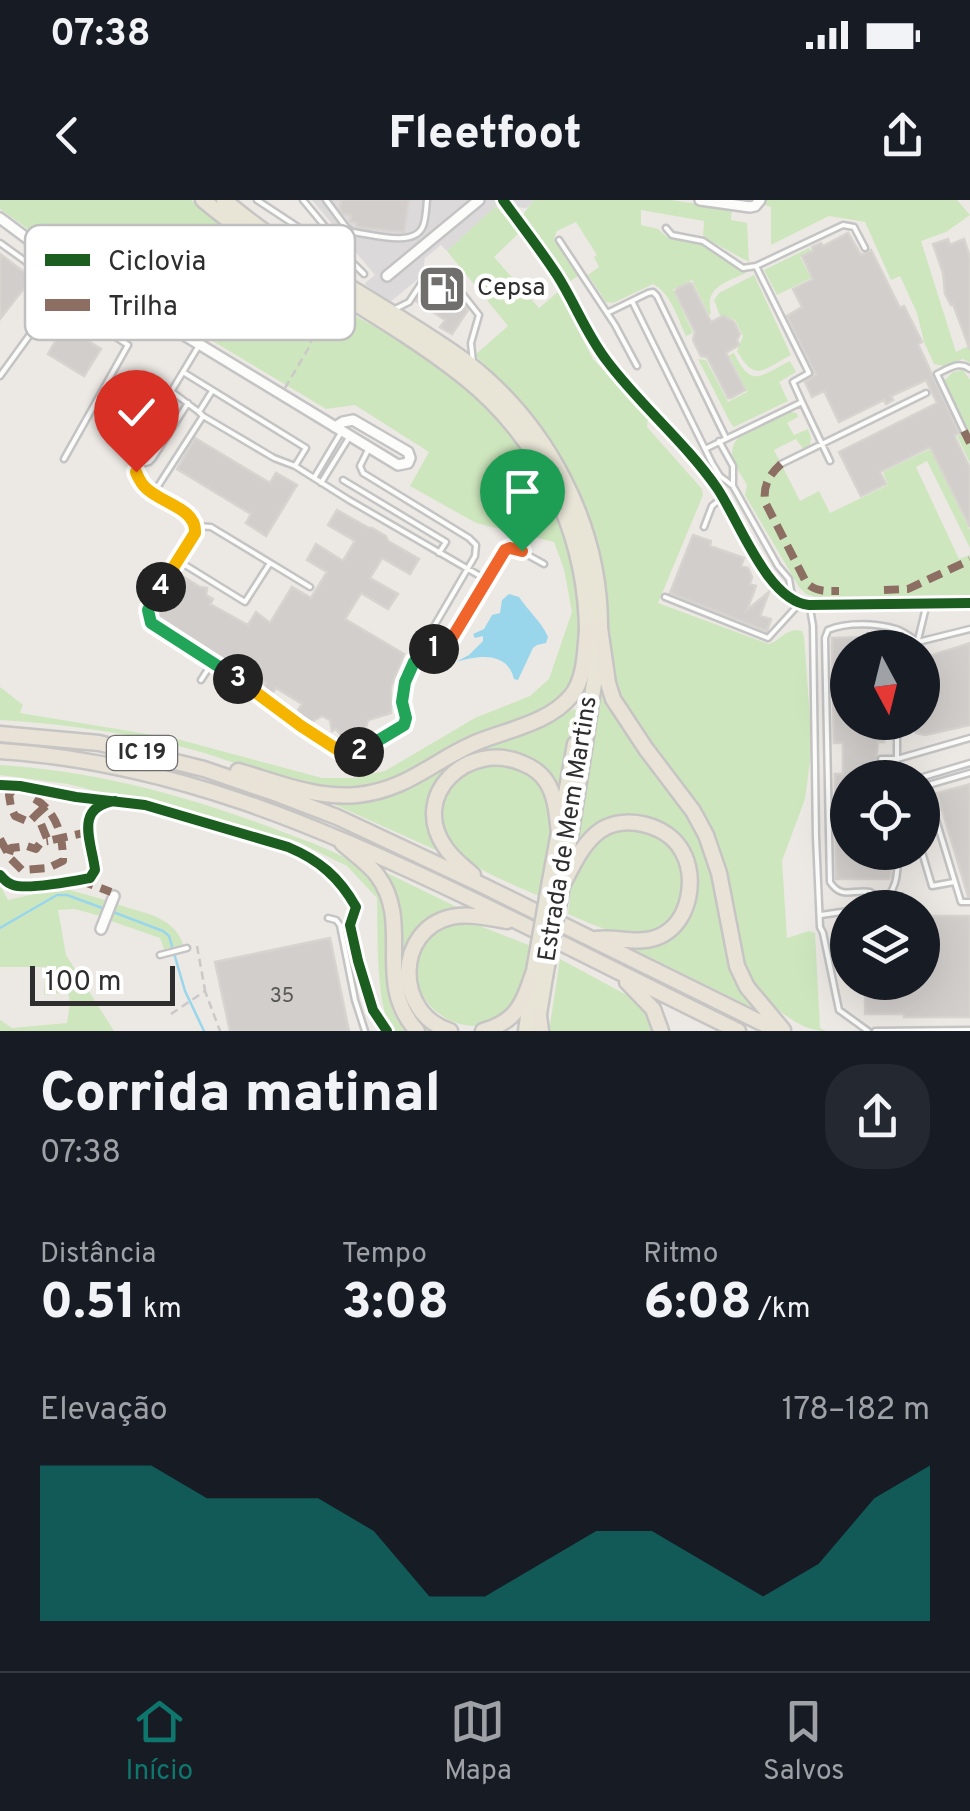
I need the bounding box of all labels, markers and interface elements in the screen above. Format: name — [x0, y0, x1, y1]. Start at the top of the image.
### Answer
text: 07:38 — [50, 11, 151, 60]
text: Fleetfoot — [388, 107, 582, 164]
icon: back — [40, 108, 95, 163]
icon: share — [875, 108, 930, 163]
legend — [25, 225, 355, 340]
text: Ciclovia — [108, 245, 206, 281]
fuel station icon: Cepsa — [416, 263, 468, 315]
place label: Cepsa — [477, 273, 546, 305]
text: Trilha — [108, 290, 178, 326]
pin — [94, 370, 179, 473]
icon: check — [109, 385, 164, 440]
pin — [480, 449, 565, 552]
icon: arrive — [495, 464, 550, 519]
pin: 4 — [136, 562, 186, 612]
text: 4 — [152, 569, 170, 605]
pin: 1 — [409, 624, 459, 674]
north arrow — [830, 630, 940, 740]
map controls — [830, 630, 940, 1000]
text: 1 — [428, 631, 440, 667]
pin: 3 — [213, 654, 263, 704]
text: 3 — [230, 661, 246, 697]
street label: Estrada de Mem Martins — [532, 694, 606, 964]
pin: 2 — [334, 727, 384, 777]
text: 2 — [350, 734, 368, 770]
road number: IC 19 — [107, 736, 177, 770]
button: locate — [830, 760, 940, 870]
button: layers — [830, 890, 940, 1000]
scale bar — [30, 961, 175, 1006]
text: 100 m — [45, 965, 121, 1001]
house number: 35 — [270, 984, 294, 1010]
text: Corrida matinal — [40, 1061, 441, 1131]
button: share — [825, 1064, 930, 1169]
text: 07:38 — [40, 1134, 121, 1174]
text: Distância — [40, 1237, 156, 1273]
text: Tempo — [342, 1237, 427, 1273]
text: Ritmo — [643, 1237, 718, 1273]
text: 0.51 — [40, 1273, 136, 1336]
text: 3:08 — [342, 1273, 449, 1336]
text: 6:08 — [643, 1273, 752, 1336]
text: km — [136, 1292, 182, 1328]
text: /km — [752, 1292, 811, 1328]
text: Elevação — [40, 1391, 168, 1431]
text: 178–182 m — [782, 1391, 930, 1431]
tab: Início — [126, 1694, 193, 1790]
tab: Mapa — [444, 1694, 512, 1790]
tab: Salvos — [763, 1694, 844, 1790]

